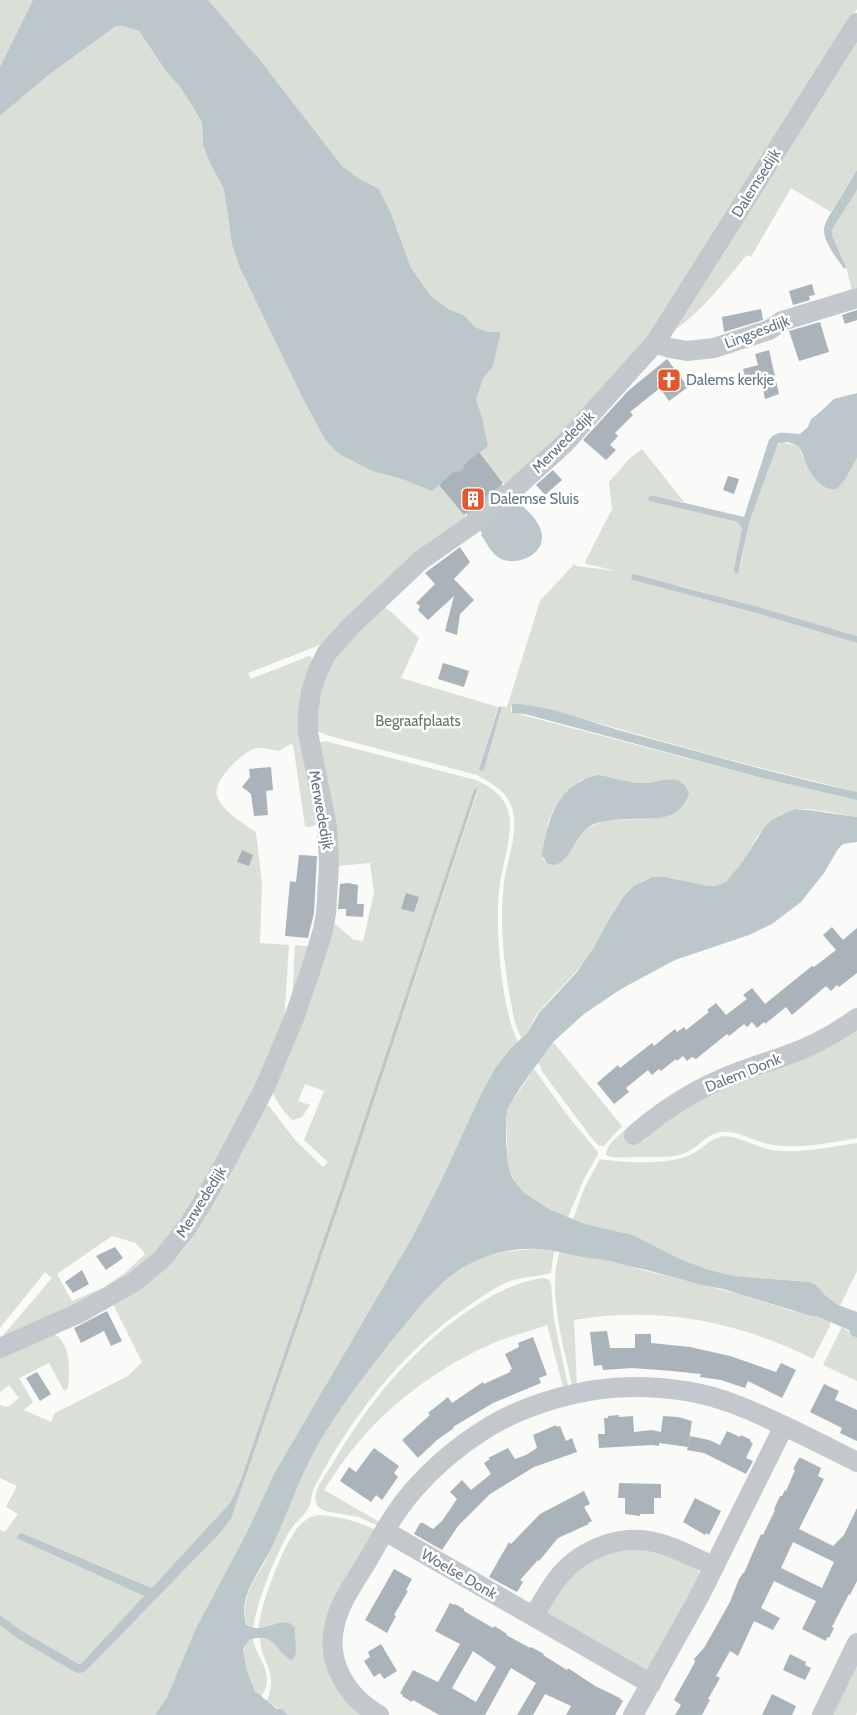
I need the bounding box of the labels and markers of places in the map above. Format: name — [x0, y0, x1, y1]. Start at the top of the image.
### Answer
church icon: Dalems kerkje — [656, 367, 682, 393]
place label: Dalems kerkje — [686, 371, 775, 389]
building icon: Dalemse Sluis — [460, 486, 486, 512]
place label: Dalemse Sluis — [490, 490, 579, 508]

